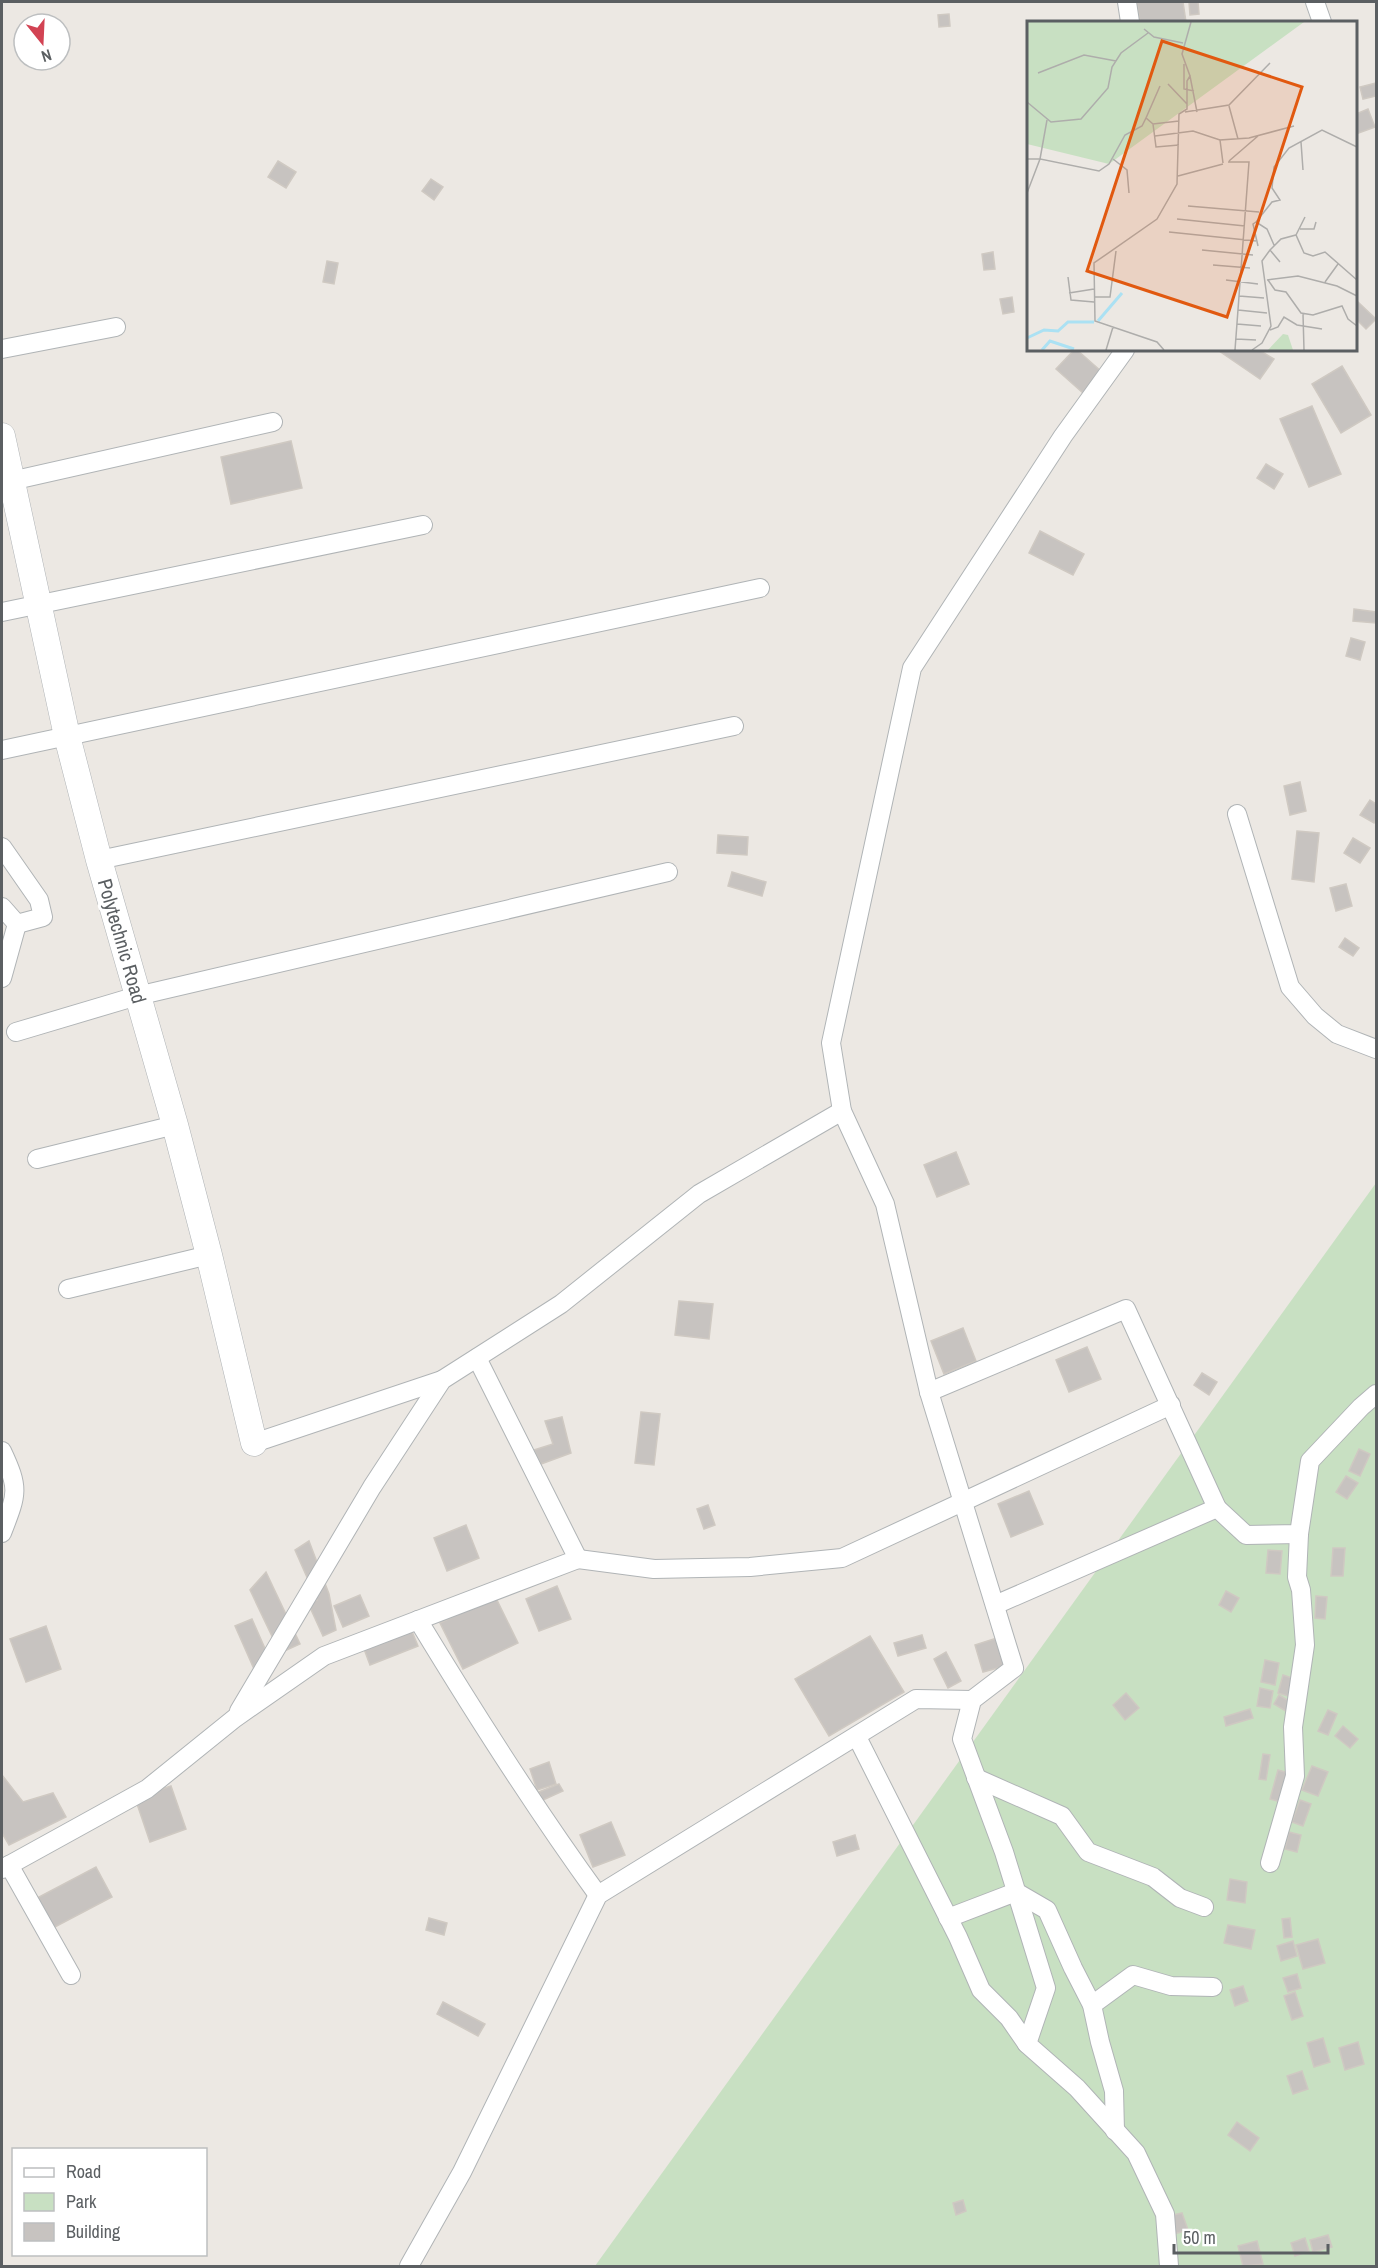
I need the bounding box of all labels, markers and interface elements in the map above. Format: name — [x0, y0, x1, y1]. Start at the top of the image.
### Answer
north arrow — [12, 12, 72, 72]
inset map — [1027, 21, 1357, 351]
text: N — [39, 44, 55, 68]
street label: Polytechnic Road — [92, 875, 153, 1006]
legend — [12, 2148, 207, 2256]
text: Road — [66, 2159, 101, 2184]
text: Park — [66, 2189, 97, 2214]
scale bar — [1174, 2217, 1328, 2255]
text: Building — [66, 2219, 121, 2244]
text: 50 m — [1183, 2225, 1216, 2250]

